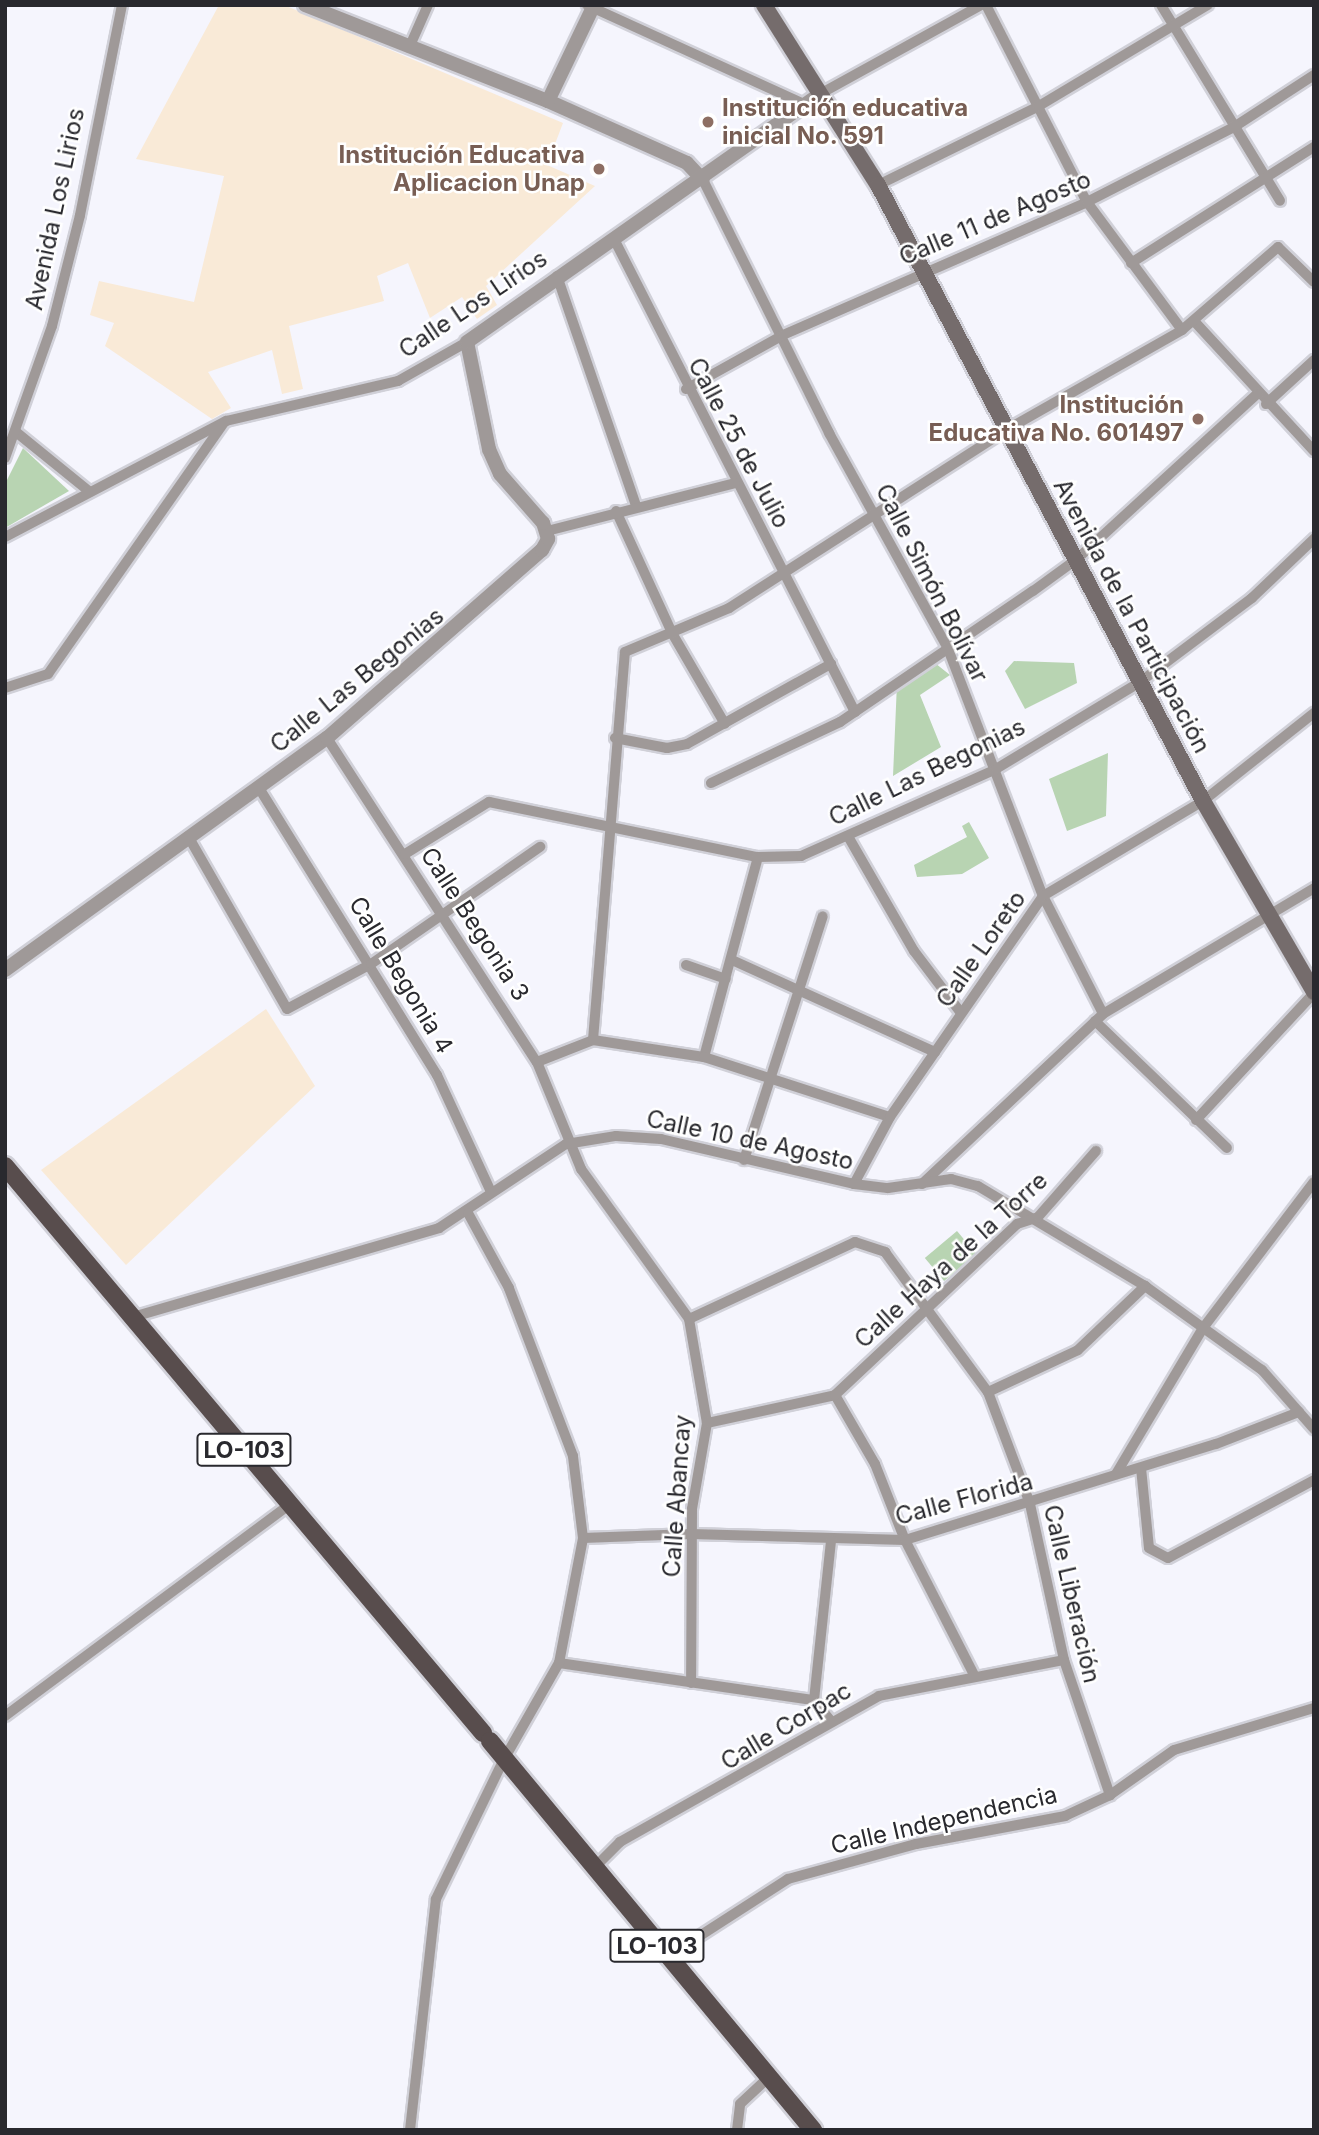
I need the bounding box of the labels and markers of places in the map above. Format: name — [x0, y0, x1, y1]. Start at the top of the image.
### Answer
place label: Institución educativa inicial No. 591 — [722, 94, 968, 150]
marker: Institución educativa inicial No. 591 — [700, 114, 716, 130]
place label: Institución Educativa Aplicacion Unap — [339, 141, 585, 197]
marker: Institución Educativa Aplicacion Unap — [591, 161, 607, 177]
place label: Institución Educativa No. 601497 — [928, 391, 1184, 447]
marker: Institución Educativa No. 601497 — [1190, 411, 1206, 427]

